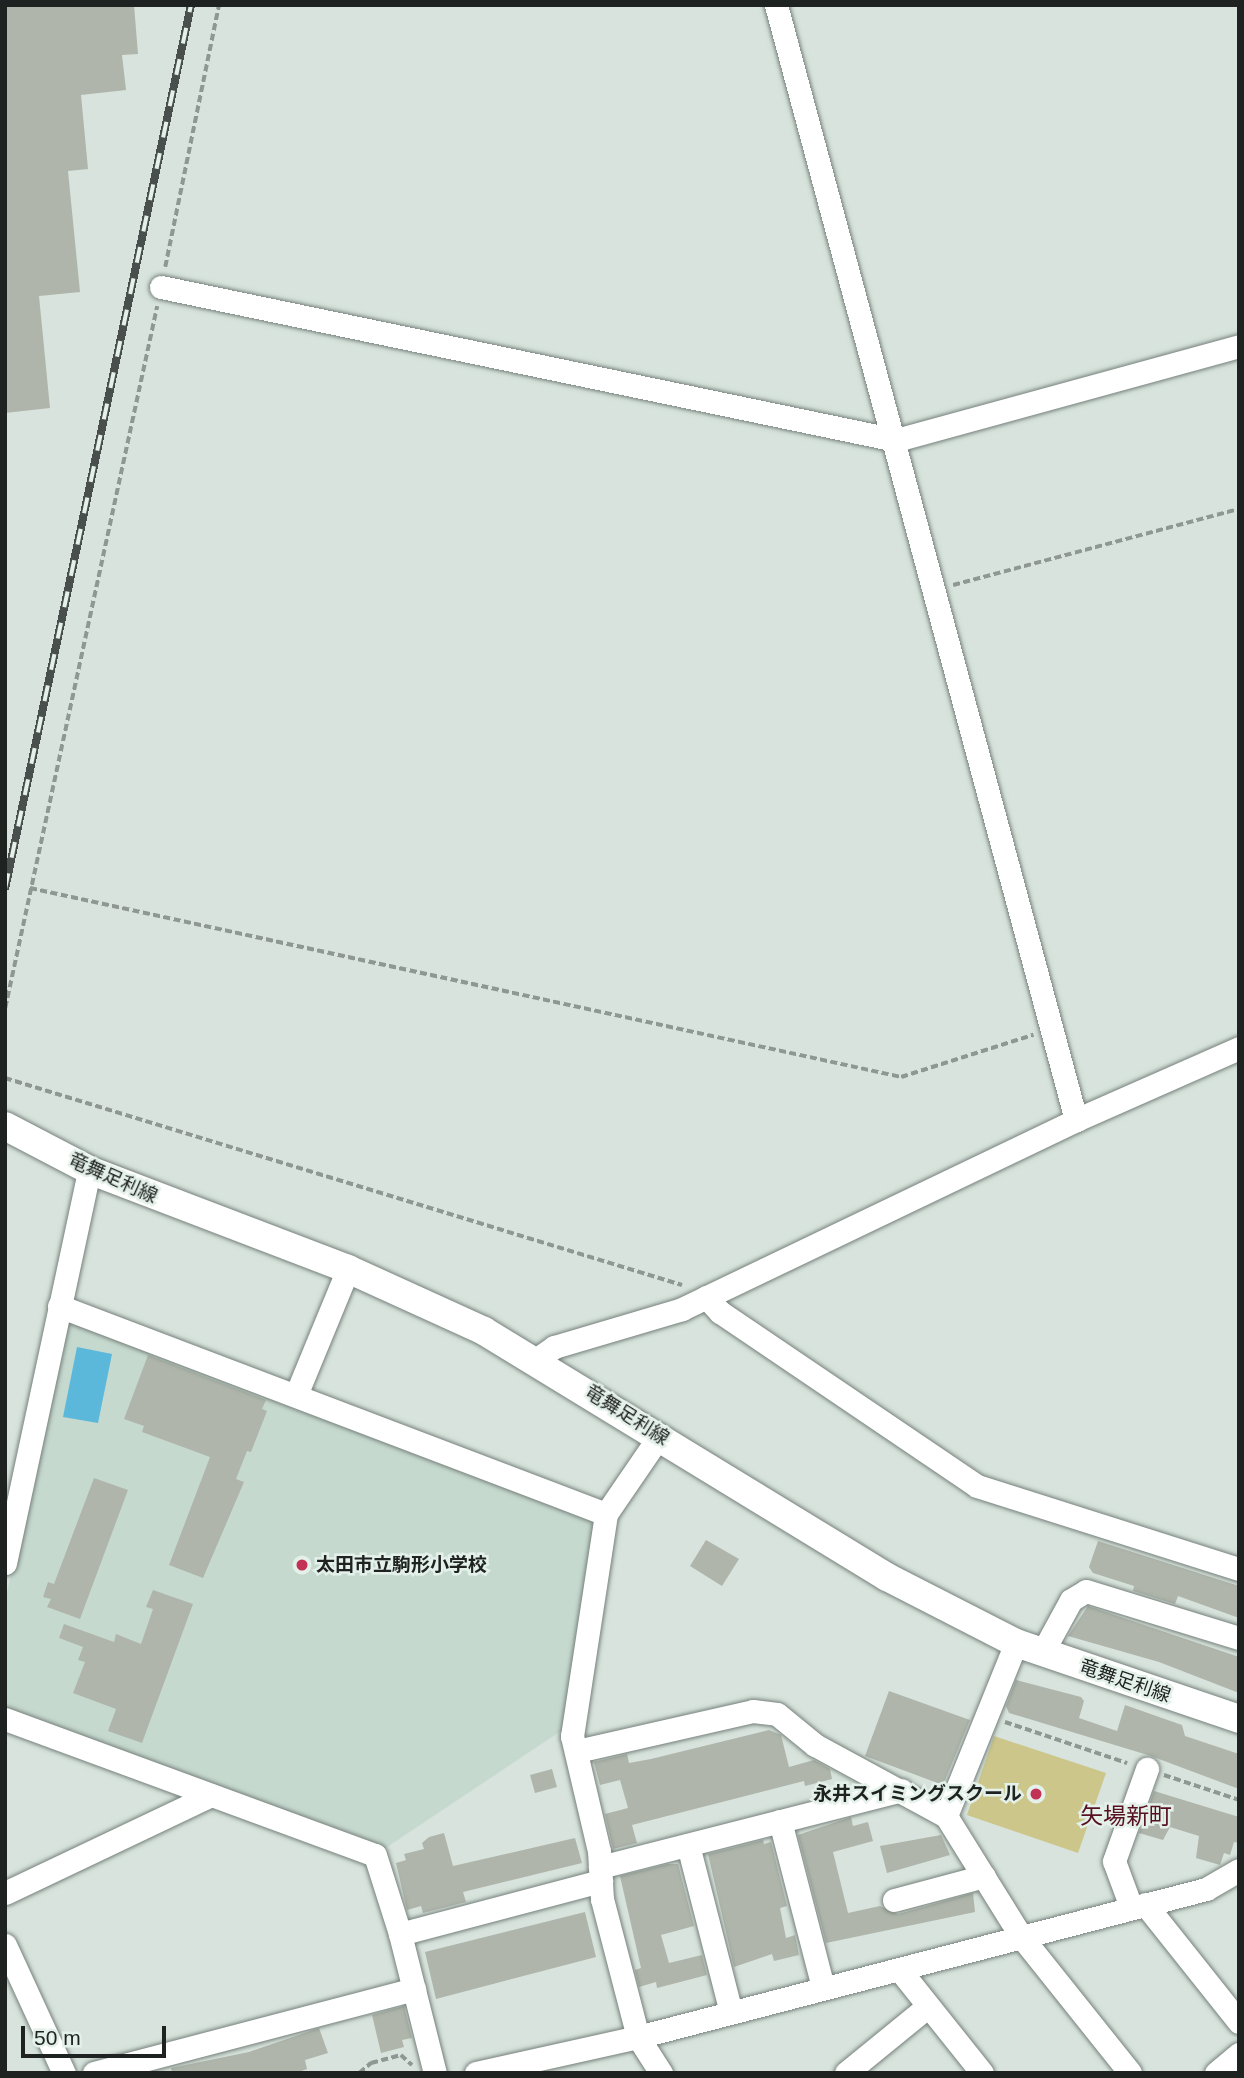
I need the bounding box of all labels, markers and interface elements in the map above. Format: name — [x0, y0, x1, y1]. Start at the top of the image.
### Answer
street label: 竜舞足利線 — [65, 1148, 161, 1208]
street label: 竜舞足利線 — [581, 1380, 673, 1450]
place label: 太田市立駒形小学校 — [316, 1554, 487, 1576]
marker: 太田市立駒形小学校 — [294, 1557, 310, 1573]
street label: 竜舞足利線 — [1076, 1655, 1174, 1707]
place label: 永井スイミングスクール — [813, 1783, 1022, 1805]
marker: 永井スイミングスクール — [1028, 1786, 1044, 1802]
district label: 矢場新町 — [1080, 1802, 1172, 1830]
scale bar — [24, 2011, 170, 2056]
text: 50 m — [34, 2026, 81, 2049]

